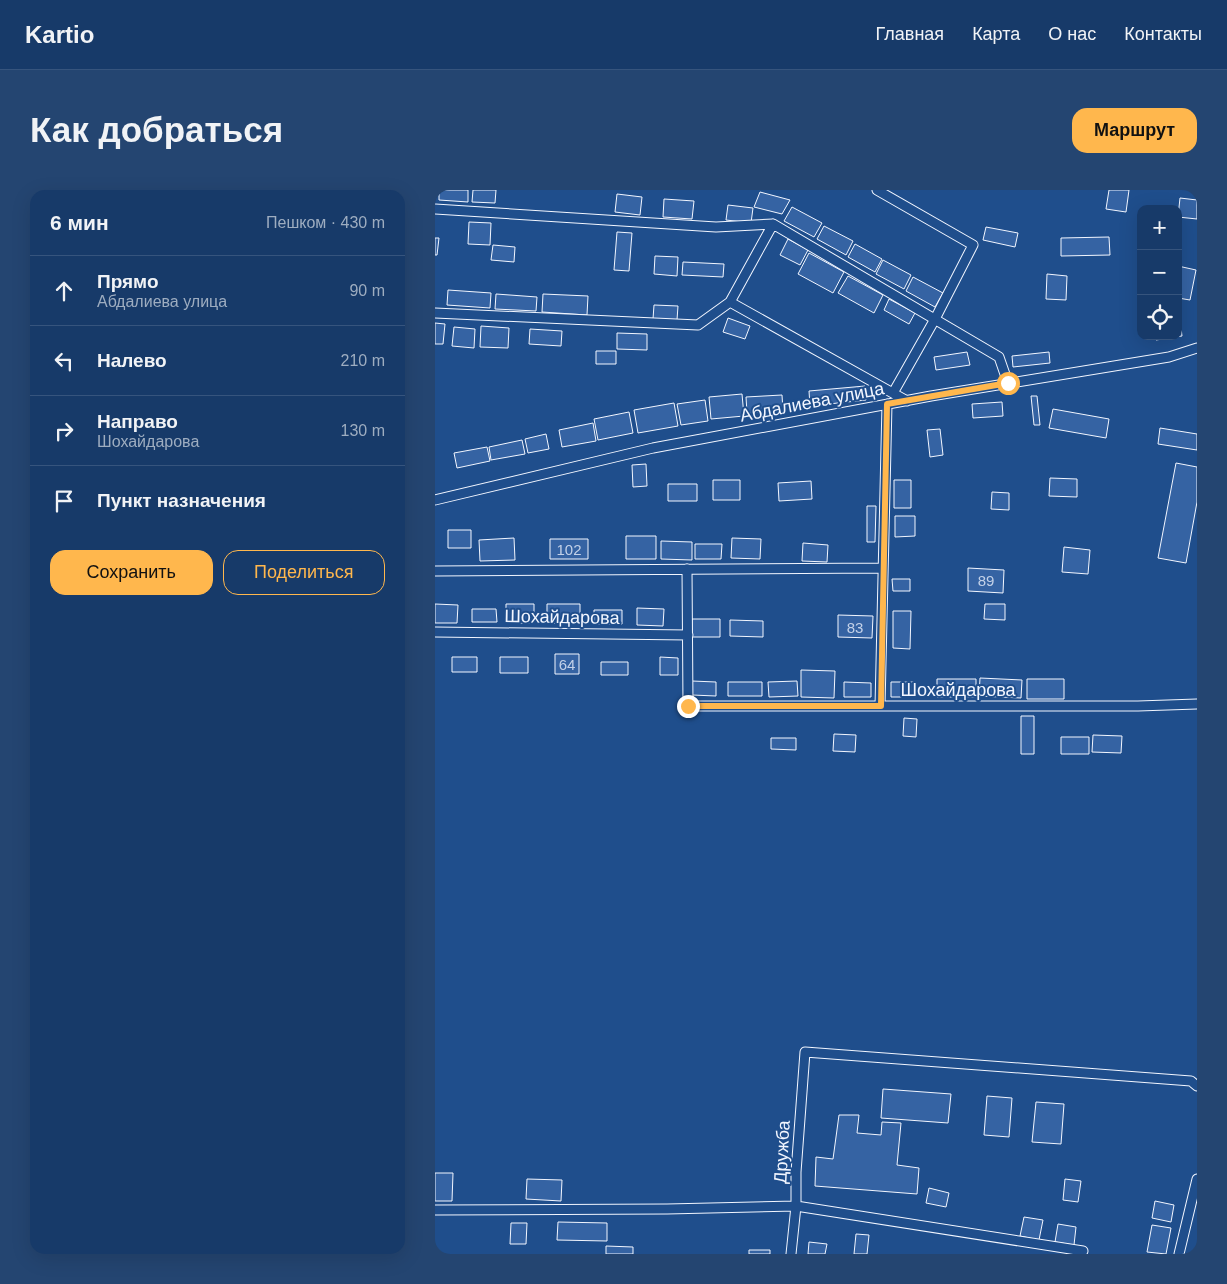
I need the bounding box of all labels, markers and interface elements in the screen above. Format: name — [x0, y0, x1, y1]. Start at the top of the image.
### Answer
text: Kartio — [25, 21, 94, 48]
text: Главная — [876, 24, 944, 44]
text: Карта — [972, 24, 1020, 44]
text: О нас — [1048, 24, 1096, 44]
text: Контакты — [1124, 24, 1202, 44]
button: Маршрут — [1072, 108, 1197, 153]
text: Как добраться — [30, 110, 283, 149]
map controls — [1137, 205, 1182, 340]
button: + — [1137, 205, 1182, 250]
text: 6 мин — [50, 211, 109, 234]
text: Пешком · 430 m — [266, 214, 385, 231]
button: − — [1137, 250, 1182, 295]
text: Прямо — [97, 271, 159, 292]
icon: ahead — [50, 277, 78, 305]
text: 90 m — [349, 282, 385, 299]
text: Абдалиева улица — [97, 293, 227, 310]
button: locate — [1137, 295, 1182, 340]
icon: left — [50, 347, 78, 375]
text: Налево — [97, 350, 167, 371]
text: 210 m — [341, 352, 385, 369]
route start — [997, 372, 1020, 395]
street label: Абдалиева улица — [738, 378, 887, 426]
text: Направо — [97, 411, 178, 432]
icon: right — [50, 417, 78, 445]
text: 130 m — [341, 422, 385, 439]
text: Шохайдарова — [97, 433, 199, 450]
icon: arrive — [50, 487, 78, 515]
text: Пункт назначения — [97, 490, 266, 511]
house number: 102 — [556, 541, 582, 558]
button: Сохранить — [50, 550, 213, 595]
button: Поделиться — [223, 550, 385, 595]
house number: 89 — [978, 572, 994, 589]
street label: Шохайдарова — [504, 606, 621, 628]
house number: 83 — [847, 619, 863, 636]
house number: 64 — [559, 656, 575, 673]
street label: Шохайдарова — [900, 680, 1017, 700]
route end — [677, 695, 700, 718]
street label: Дружба — [770, 1119, 794, 1184]

